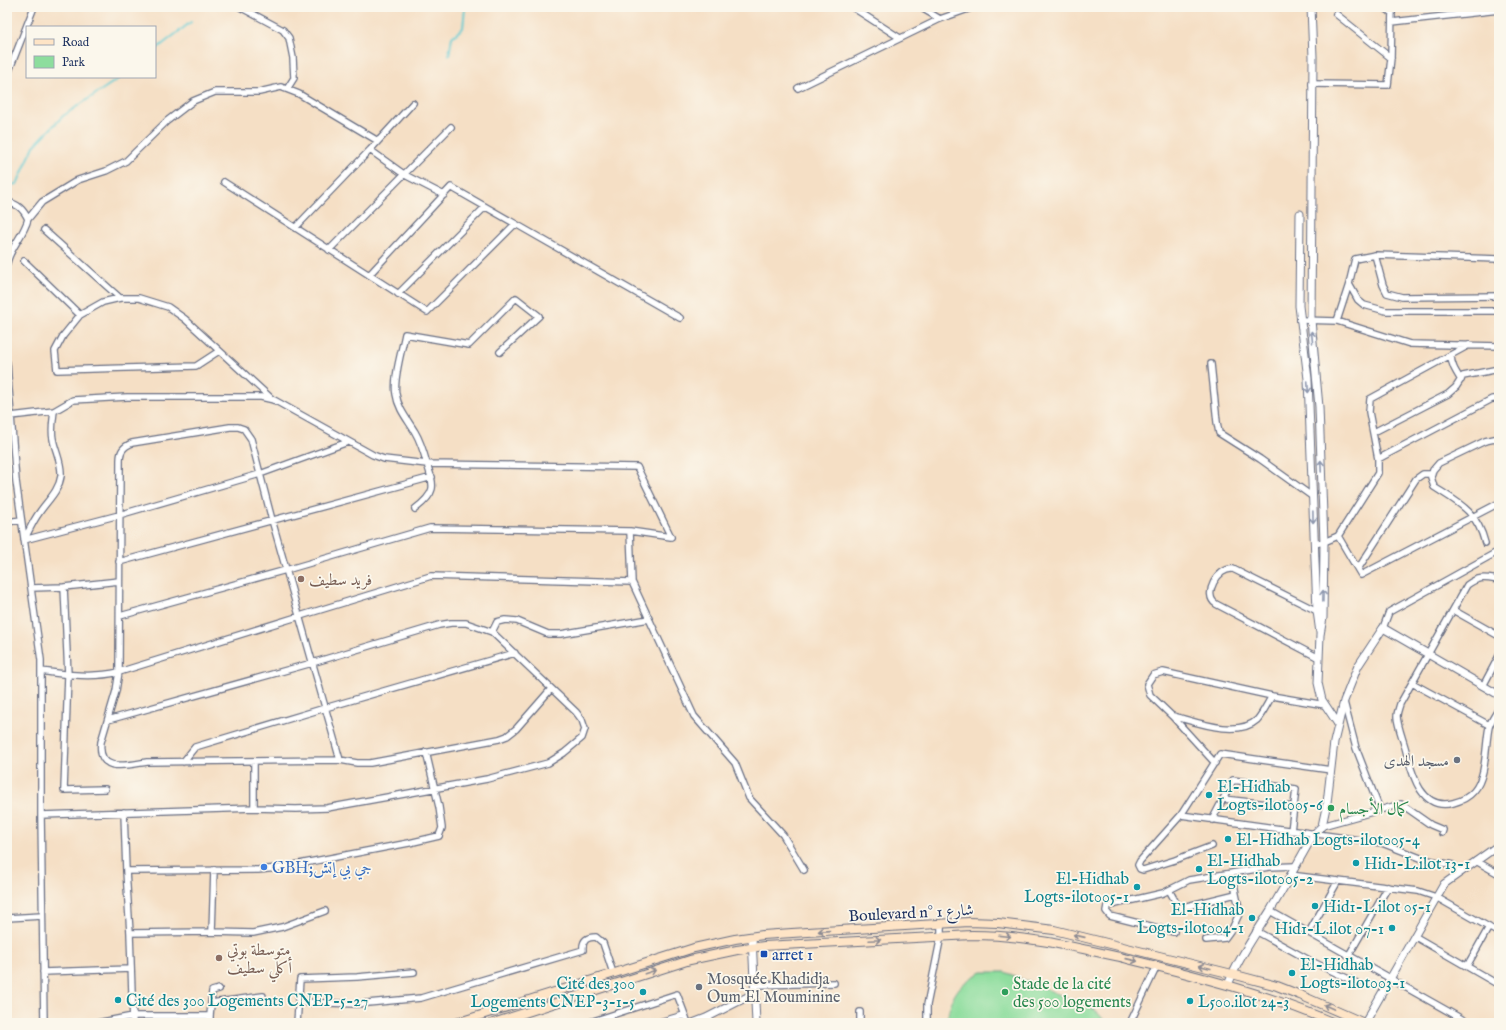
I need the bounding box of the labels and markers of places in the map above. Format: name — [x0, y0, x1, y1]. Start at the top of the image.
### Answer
place label: فريد سطيف — [309, 571, 372, 591]
marker: فريد سطيف — [296, 574, 306, 584]
place label: مسجد الهدى — [1383, 752, 1449, 772]
marker: مسجد الهدى — [1452, 755, 1462, 765]
place label: El-Hidhab Logts-ilot005-6 — [1217, 778, 1323, 816]
marker: El-Hidhab Logts-ilot005-6 — [1204, 790, 1214, 800]
place label: كمال الأجسام — [1339, 797, 1409, 823]
marker: كمال الأجسام — [1326, 803, 1336, 813]
place label: El-Hidhab Logts-ilot005-4 — [1236, 831, 1420, 851]
marker: El-Hidhab Logts-ilot005-4 — [1223, 834, 1233, 844]
place label: El-Hidhab Logts-ilot005-2 — [1207, 852, 1314, 890]
place label: Hid1-L.ilot 13-1 — [1364, 855, 1470, 875]
marker: Hid1-L.ilot 13-1 — [1351, 858, 1361, 868]
place label: GBH;جي بي إتش — [272, 859, 372, 880]
marker: GBH;جي بي إتش — [259, 862, 269, 872]
marker: El-Hidhab Logts-ilot005-2 — [1194, 864, 1204, 874]
place label: El-Hidhab Logts-ilot005-1 — [1024, 870, 1129, 908]
marker: El-Hidhab Logts-ilot005-1 — [1132, 882, 1142, 892]
place label: Hid1-L.ilot 05-1 — [1323, 898, 1431, 918]
place label: El-Hidhab Logts-ilot004-1 — [1137, 901, 1244, 939]
marker: Hid1-L.ilot 05-1 — [1310, 901, 1320, 911]
marker: El-Hidhab Logts-ilot004-1 — [1247, 913, 1257, 923]
place label: Hid1-L.ilot 07-1 — [1274, 920, 1384, 940]
marker: Hid1-L.ilot 07-1 — [1387, 923, 1397, 933]
place label: متوسطة بوتي أكلي سطيف — [227, 941, 292, 983]
place label: arret 1 — [772, 946, 813, 966]
marker: arret 1 — [759, 949, 769, 959]
marker: متوسطة بوتي أكلي سطيف — [214, 953, 224, 963]
place label: El-Hidhab Logts-ilot003-1 — [1300, 956, 1405, 994]
marker: El-Hidhab Logts-ilot003-1 — [1287, 968, 1297, 978]
place label: Mosquée Khadidja Oum El Mouminine — [707, 970, 840, 1008]
place label: Cité des 300 Logements CNEP-3-1-5 — [470, 975, 635, 1013]
place label: Stade de la cité des 500 logements — [1013, 975, 1131, 1013]
marker: Mosquée Khadidja Oum El Mouminine — [694, 982, 704, 992]
marker: Cité des 300 Logements CNEP-3-1-5 — [638, 987, 648, 997]
marker: Stade de la cité des 500 logements — [1000, 987, 1010, 997]
place label: Cité des 300 Logements CNEP-5-27 — [126, 992, 368, 1012]
place label: L500.ilot 24-3 — [1198, 993, 1289, 1013]
marker: Cité des 300 Logements CNEP-5-27 — [113, 995, 123, 1005]
marker: L500.ilot 24-3 — [1185, 996, 1195, 1006]

